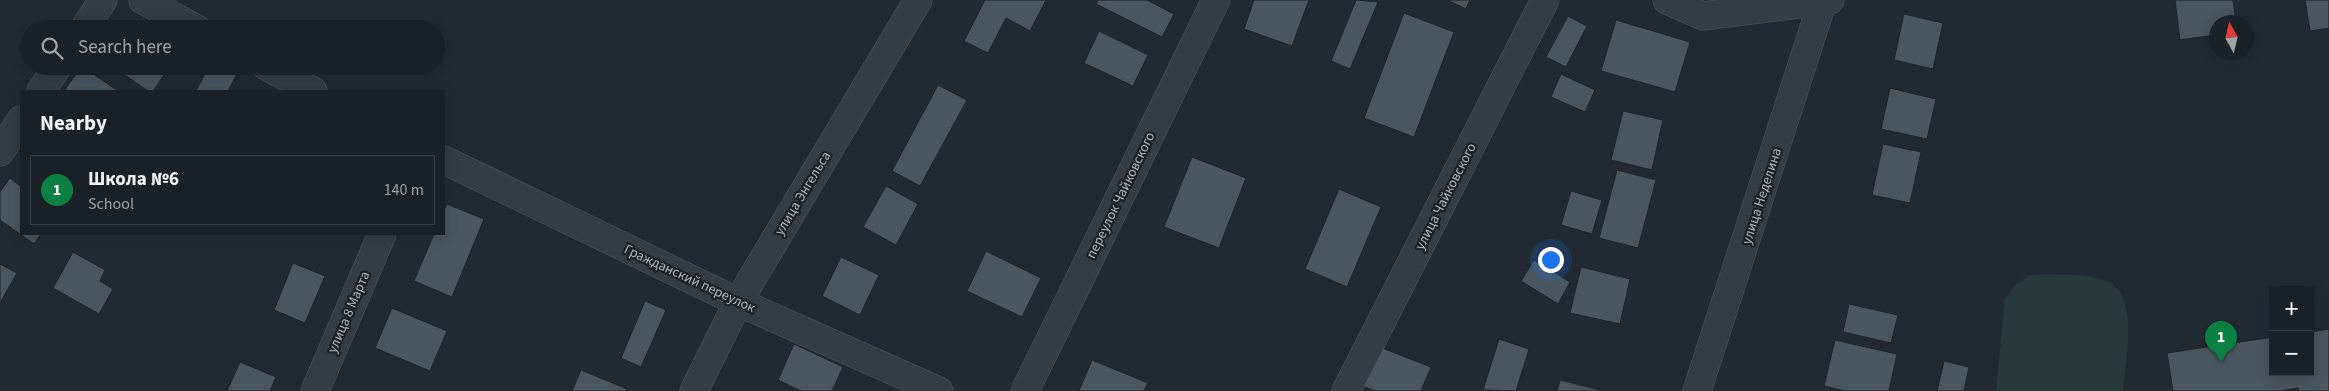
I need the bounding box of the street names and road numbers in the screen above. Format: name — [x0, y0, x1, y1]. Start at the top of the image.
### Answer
street label: переулок Чайковского — [1081, 129, 1160, 262]
street label: улица Чайковского — [1410, 140, 1482, 253]
street label: улица Неделина — [1737, 146, 1787, 247]
street label: улица Энгельса — [770, 148, 836, 239]
street label: Гражданский переулок — [621, 240, 759, 318]
street label: улица 8 Марта — [323, 268, 375, 356]

